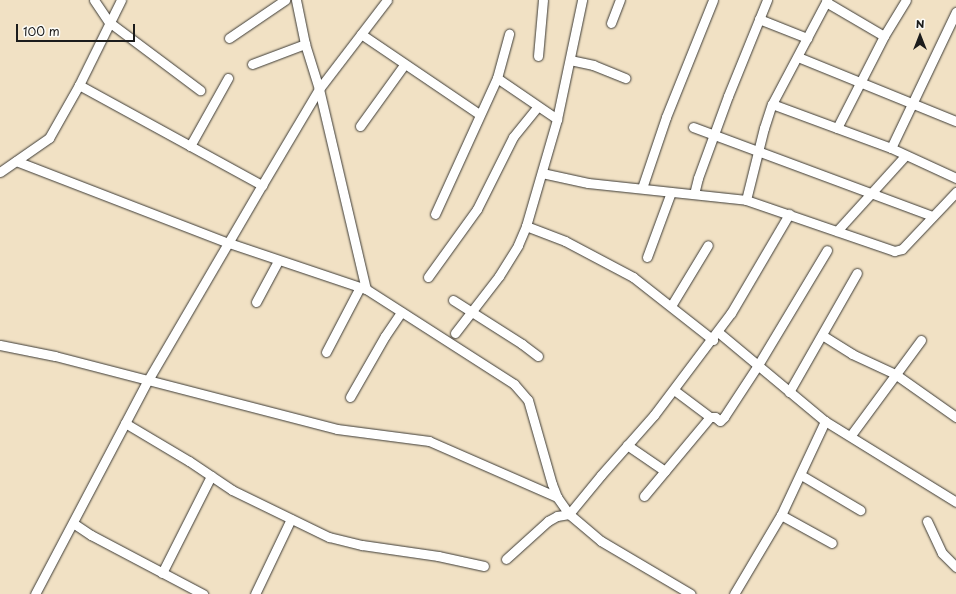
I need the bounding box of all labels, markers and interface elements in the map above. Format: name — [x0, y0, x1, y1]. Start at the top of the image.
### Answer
text: N — [916, 15, 924, 32]
scale bar — [18, 16, 137, 42]
north arrow — [900, 16, 940, 56]
text: 100 m — [23, 22, 60, 40]

